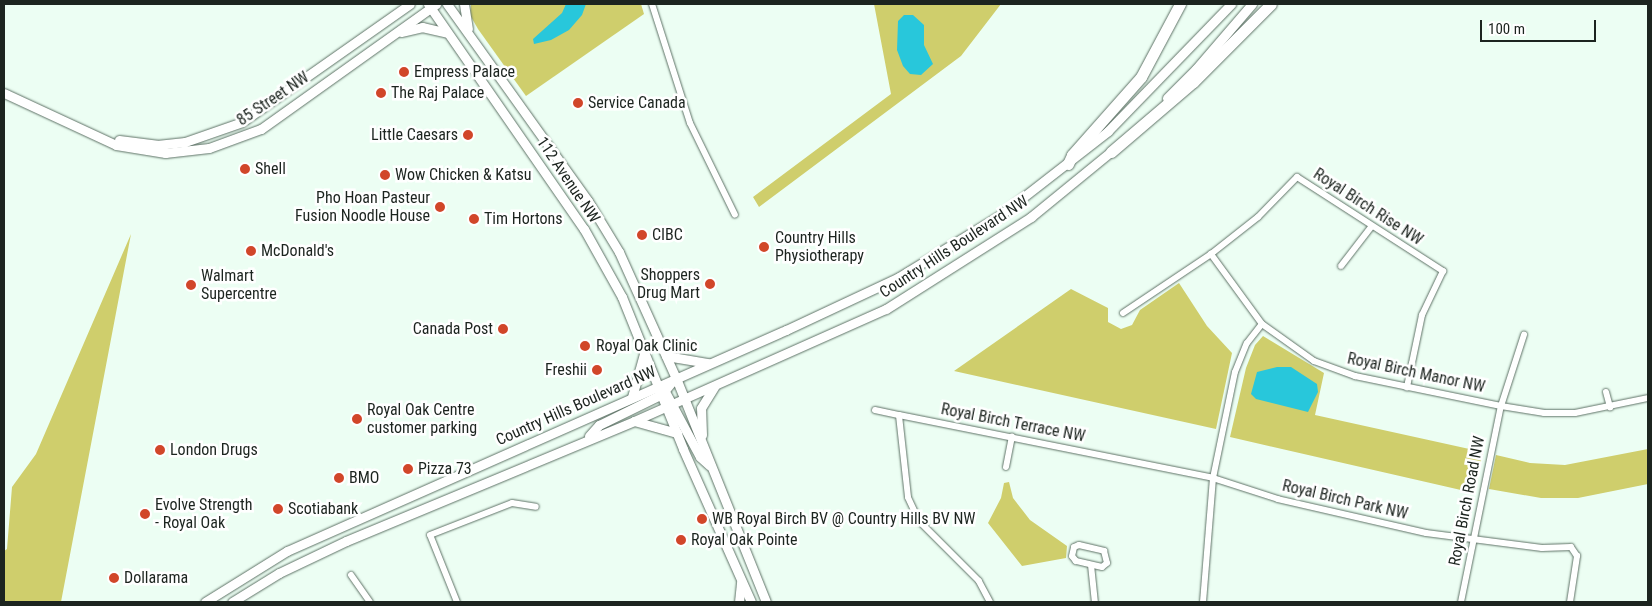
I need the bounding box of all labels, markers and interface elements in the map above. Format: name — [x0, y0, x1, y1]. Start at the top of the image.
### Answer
scale bar — [1482, 10, 1598, 42]
text: 100 m — [1488, 20, 1525, 38]
place label: Empress Palace — [414, 62, 515, 82]
marker: Empress Palace — [398, 66, 410, 78]
street label: 85 Street NW — [233, 68, 313, 130]
place label: The Raj Palace — [391, 83, 484, 103]
marker: The Raj Palace — [375, 87, 387, 99]
place label: Service Canada — [588, 93, 686, 113]
marker: Service Canada — [572, 97, 584, 109]
place label: Little Caesars — [371, 125, 458, 145]
marker: Little Caesars — [462, 129, 474, 141]
street label: 112 Avenue NW — [532, 134, 604, 226]
place label: Shell — [255, 159, 286, 179]
marker: Shell — [239, 163, 251, 175]
street label: Royal Birch Rise NW — [1310, 164, 1426, 250]
place label: Wow Chicken & Katsu — [395, 165, 531, 185]
marker: Wow Chicken & Katsu — [379, 169, 391, 181]
place label: Pho Hoan Pasteur Fusion Noodle House — [295, 188, 430, 226]
street label: Country Hills Boulevard NW — [876, 192, 1032, 302]
marker: Pho Hoan Pasteur Fusion Noodle House — [434, 201, 446, 213]
place label: Tim Hortons — [484, 209, 563, 229]
marker: Tim Hortons — [468, 213, 480, 225]
place label: CIBC — [652, 225, 683, 245]
place label: Country Hills Physiotherapy — [775, 228, 864, 266]
marker: CIBC — [636, 229, 648, 241]
marker: Country Hills Physiotherapy — [757, 240, 771, 254]
place label: McDonald's — [261, 241, 334, 261]
marker: McDonald's — [245, 245, 257, 257]
place label: Shoppers Drug Mart — [637, 265, 700, 303]
place label: Walmart Supercentre — [201, 266, 277, 304]
marker: Shoppers Drug Mart — [704, 278, 716, 290]
marker: Walmart Supercentre — [185, 279, 197, 291]
place label: Canada Post — [413, 319, 493, 339]
marker: Canada Post — [497, 323, 509, 335]
place label: Royal Oak Clinic — [596, 336, 697, 356]
marker: Royal Oak Clinic — [578, 339, 592, 353]
street label: Royal Birch Manor NW — [1346, 349, 1486, 397]
place label: Freshii — [545, 360, 587, 380]
street label: Country Hills Boulevard NW — [493, 362, 659, 450]
marker: Freshii — [591, 364, 603, 376]
place label: Royal Oak Centre customer parking — [367, 400, 477, 438]
street label: Royal Birch Terrace NW — [939, 400, 1087, 446]
marker: Royal Oak Centre customer parking — [351, 413, 363, 425]
street label: Royal Birch Road NW — [1445, 434, 1489, 568]
place label: London Drugs — [170, 440, 258, 460]
marker: London Drugs — [154, 444, 166, 456]
place label: Pizza 73 — [418, 459, 472, 479]
marker: Pizza 73 — [402, 463, 414, 475]
place label: BMO — [349, 468, 379, 488]
marker: BMO — [333, 472, 345, 484]
street label: Royal Birch Park NW — [1280, 476, 1410, 524]
place label: Evolve Strength - Royal Oak — [155, 495, 252, 533]
place label: Scotiabank — [288, 499, 358, 519]
marker: Scotiabank — [272, 503, 284, 515]
marker: Evolve Strength - Royal Oak — [139, 508, 151, 520]
place label: WB Royal Birch BV @ Country Hills BV NW — [712, 509, 976, 529]
marker: WB Royal Birch BV @ Country Hills BV NW — [696, 513, 708, 525]
place label: Royal Oak Pointe — [691, 530, 798, 550]
marker: Royal Oak Pointe — [675, 534, 687, 546]
place label: Dollarama — [124, 568, 188, 588]
marker: Dollarama — [108, 572, 120, 584]

